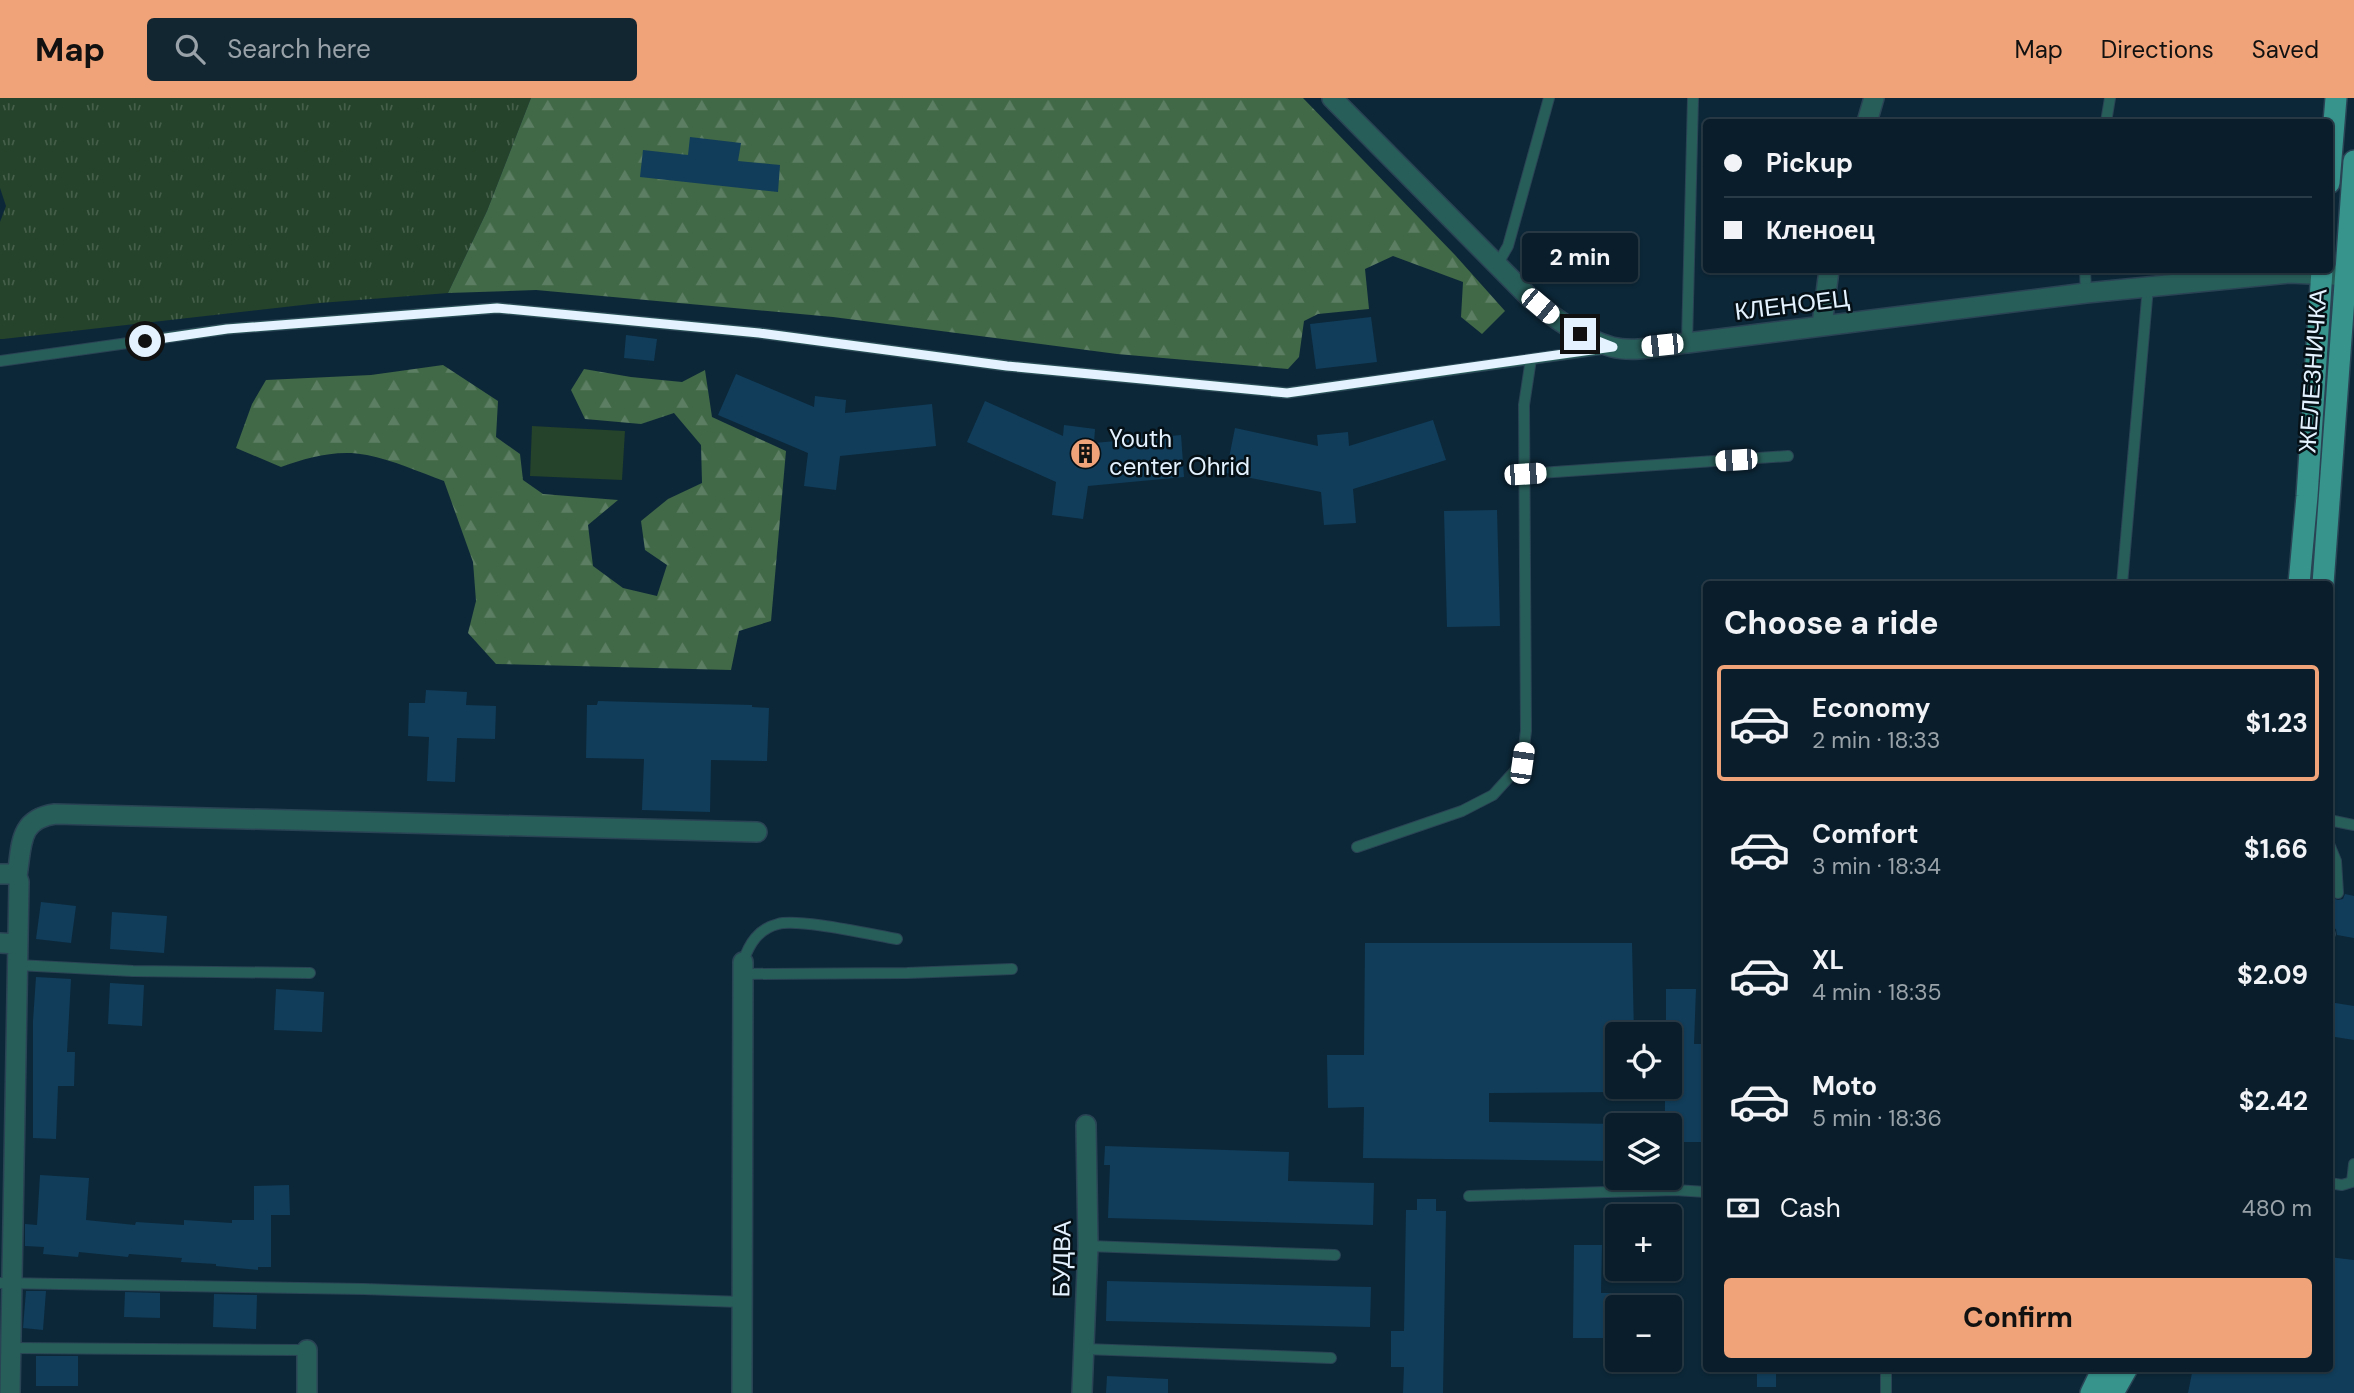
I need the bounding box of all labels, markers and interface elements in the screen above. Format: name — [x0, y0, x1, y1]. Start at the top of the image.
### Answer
search box — [147, 18, 637, 81]
text: Map — [35, 28, 105, 71]
icon: search — [171, 30, 209, 68]
text: Search here — [227, 32, 371, 66]
text: Map — [2015, 34, 2063, 65]
text: Directions — [2101, 34, 2214, 65]
text: Saved — [2252, 34, 2319, 65]
text: Pickup — [1766, 146, 1853, 180]
text: Кленоец — [1766, 213, 1875, 247]
callout: 2 min — [1522, 232, 1638, 282]
text: 2 min — [1550, 242, 1610, 272]
street label: КЛЕНОЕЦ — [1733, 282, 1851, 327]
car — [1518, 284, 1563, 328]
street label: ЖЕЛЕЗНИЧКА — [2291, 288, 2334, 454]
route end — [1564, 318, 1596, 350]
route start — [129, 325, 161, 357]
car — [1641, 332, 1684, 358]
place label: Youth center Ohrid — [1109, 423, 1250, 482]
building icon: Youth center Ohrid — [1069, 436, 1103, 470]
car — [1715, 448, 1758, 472]
car — [1504, 462, 1547, 486]
text: Choose a ride — [1724, 602, 1939, 644]
text: Economy — [1812, 691, 1930, 725]
icon: car — [1728, 692, 1791, 755]
text: $1.23 — [2246, 706, 2308, 740]
text: 2 min · 18:33 — [1812, 725, 1940, 755]
car — [1509, 741, 1536, 785]
text: Comfort — [1812, 817, 1918, 851]
icon: car — [1728, 818, 1791, 881]
text: $1.66 — [2244, 832, 2308, 866]
text: 3 min · 18:34 — [1812, 851, 1941, 881]
text: XL — [1812, 943, 1844, 977]
icon: car — [1728, 944, 1791, 1007]
text: $2.09 — [2237, 958, 2308, 992]
text: 4 min · 18:35 — [1812, 977, 1942, 1007]
map controls — [1605, 1022, 1682, 1372]
button: locate — [1605, 1022, 1682, 1099]
text: Moto — [1812, 1069, 1877, 1103]
icon: car — [1728, 1070, 1791, 1133]
text: $2.42 — [2239, 1084, 2308, 1118]
text: 5 min · 18:36 — [1812, 1103, 1942, 1133]
button: layers — [1605, 1113, 1682, 1190]
icon: cash — [1724, 1189, 1762, 1227]
text: Cash — [1780, 1191, 1841, 1225]
text: 480 m — [2242, 1193, 2312, 1223]
button: + — [1605, 1204, 1682, 1281]
street label: БУДВА — [1045, 1220, 1078, 1298]
button: Confirm — [1724, 1278, 2312, 1358]
button: − — [1605, 1295, 1682, 1372]

